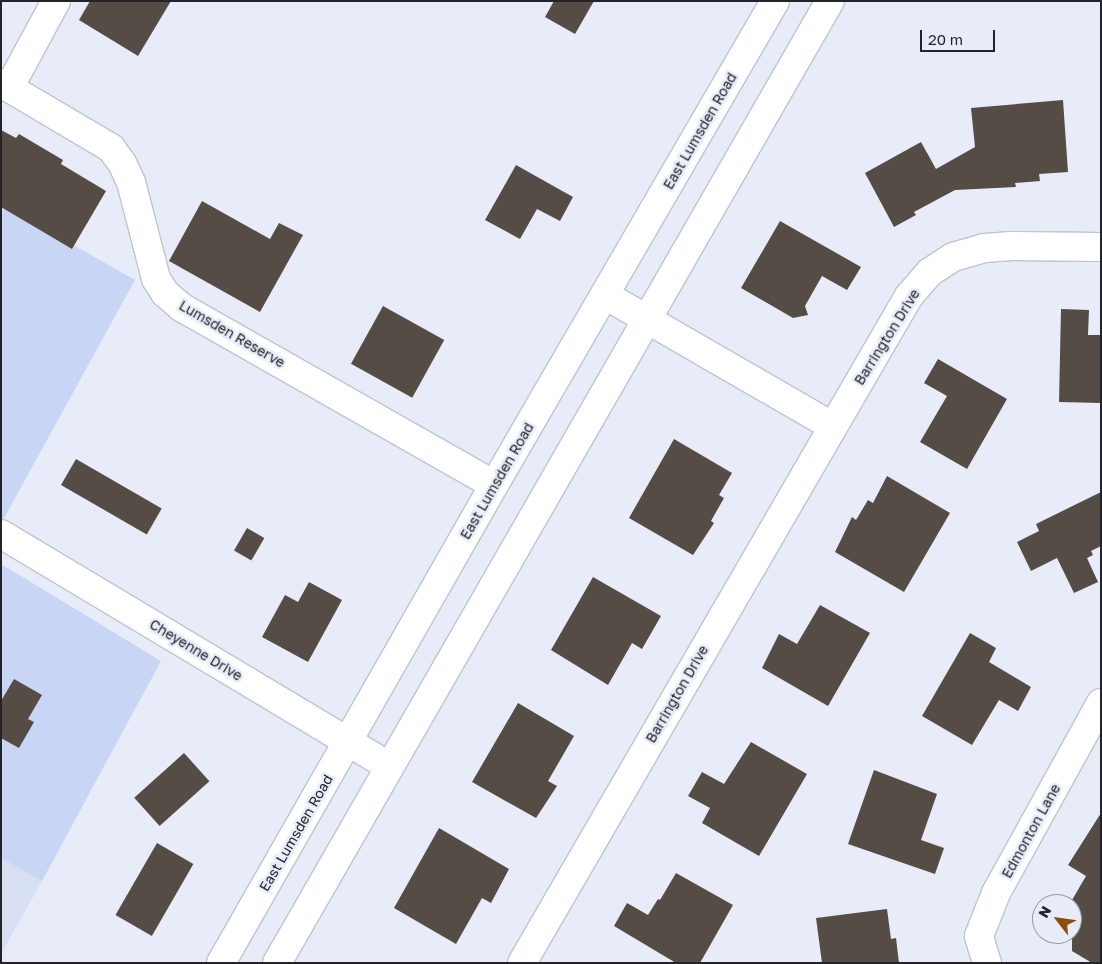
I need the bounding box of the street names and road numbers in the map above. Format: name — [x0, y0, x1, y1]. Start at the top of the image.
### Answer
street label: East Lumsden Road — [660, 70, 740, 192]
street label: Barrington Drive — [851, 286, 923, 388]
street label: Lumsden Reserve — [176, 297, 288, 371]
street label: East Lumsden Road — [457, 420, 537, 542]
street label: Cheyenne Drive — [147, 616, 245, 684]
street label: Barrington Drive — [642, 642, 712, 746]
street label: East Lumsden Road — [256, 772, 336, 894]
street label: Edmonton Lane — [998, 781, 1064, 881]

